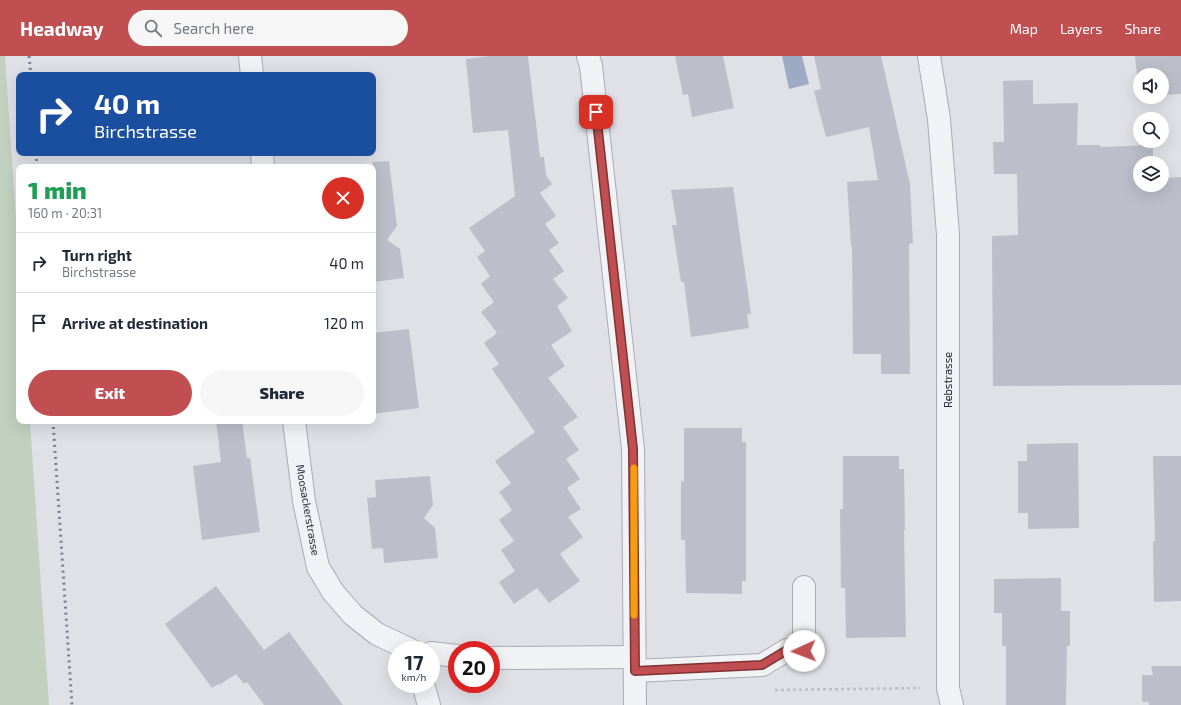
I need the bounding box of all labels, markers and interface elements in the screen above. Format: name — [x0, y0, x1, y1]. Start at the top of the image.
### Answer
search box — [128, 10, 408, 46]
text: Headway — [20, 17, 104, 40]
icon: search — [142, 17, 164, 39]
text: Search here — [174, 19, 254, 37]
text: Map — [1010, 20, 1038, 37]
text: Layers — [1060, 20, 1102, 37]
text: Share — [1124, 20, 1161, 37]
map controls — [1133, 68, 1169, 192]
button: sound — [1133, 68, 1169, 104]
text: 40 m — [94, 86, 160, 120]
icon: right — [28, 88, 80, 140]
pin — [579, 95, 613, 129]
icon: arrive — [585, 101, 607, 123]
button: search — [1133, 112, 1169, 148]
text: Birchstrasse — [94, 120, 197, 142]
button: layers — [1133, 156, 1169, 192]
text: 1 min — [28, 175, 87, 204]
button: close — [322, 177, 364, 219]
text: 160 m · 20:31 — [28, 205, 102, 221]
text: Turn right — [62, 246, 132, 264]
icon: right — [28, 252, 50, 274]
text: 40 m — [329, 254, 364, 272]
text: Birchstrasse — [62, 264, 136, 280]
icon: arrive — [28, 312, 50, 334]
text: Arrive at destination — [62, 314, 208, 332]
text: 120 m — [324, 314, 364, 332]
street label: Rebstrasse — [941, 352, 954, 408]
button: Exit — [28, 370, 192, 416]
button: Share — [200, 370, 364, 416]
street label: Moosackerstrasse — [294, 463, 323, 557]
position arrow — [783, 630, 825, 672]
speed limit sign: 20 — [448, 641, 500, 693]
text: 17 — [404, 650, 424, 674]
text: km/h — [402, 671, 426, 683]

